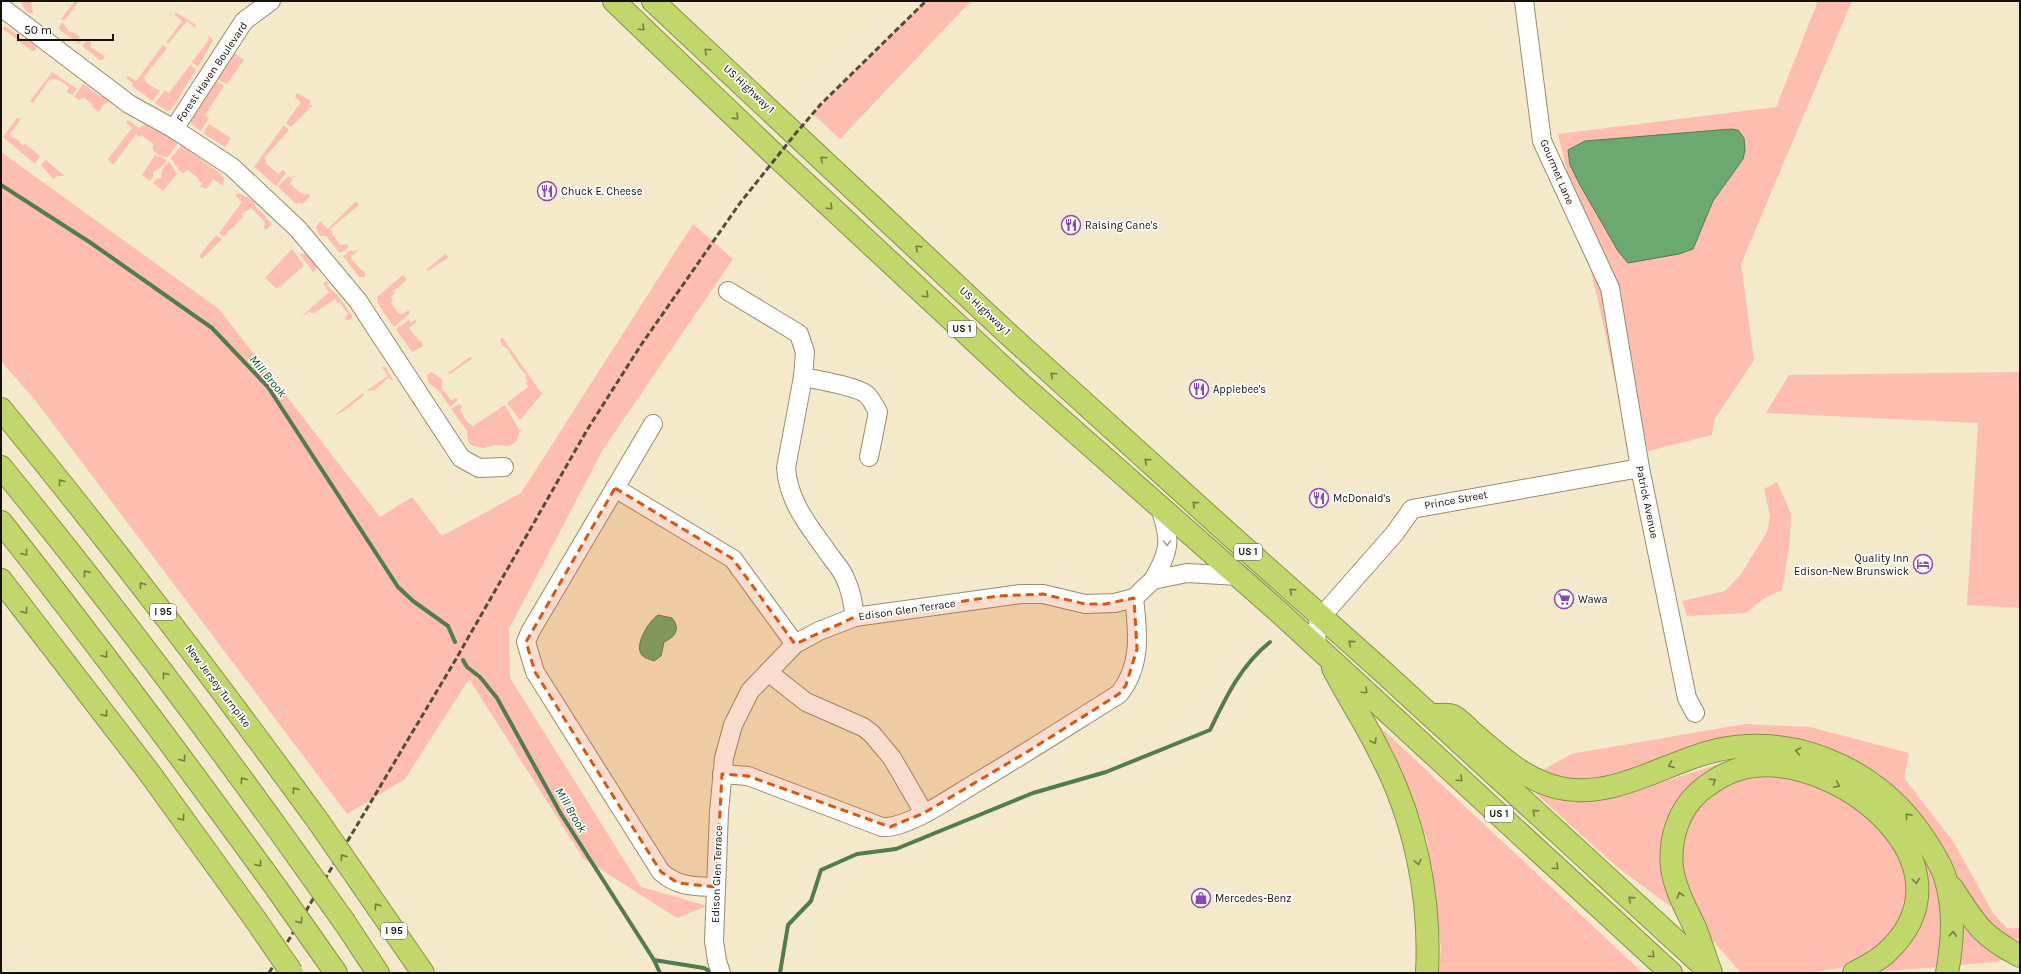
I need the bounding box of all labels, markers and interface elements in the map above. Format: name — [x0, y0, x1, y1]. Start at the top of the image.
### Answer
scale bar — [18, 16, 113, 42]
street label: Forest Haven Boulevard — [174, 20, 250, 124]
text: 50 m — [24, 23, 52, 37]
one-way arrow — [637, 23, 645, 31]
one-way arrow — [705, 49, 712, 56]
street label: US Highway 1 — [721, 62, 777, 116]
one-way arrow — [731, 112, 739, 120]
street label: Gourmet Lane — [1537, 137, 1577, 207]
one-way arrow — [820, 156, 828, 163]
restaurant icon: Chuck E. Cheese — [536, 180, 558, 202]
place label: Chuck E. Cheese — [561, 185, 643, 198]
one-way arrow — [826, 202, 833, 209]
restaurant icon: Raising Cane's — [1060, 214, 1082, 236]
place label: Raising Cane's — [1085, 219, 1158, 232]
one-way arrow — [915, 246, 922, 253]
street label: US Highway 1 — [957, 284, 1013, 338]
one-way arrow — [921, 291, 928, 298]
road number: US 1 — [948, 321, 976, 337]
water label: Mill Brook — [247, 352, 290, 400]
one-way arrow — [1051, 372, 1058, 379]
restaurant icon: Applebee's — [1188, 378, 1210, 400]
place label: Applebee's — [1213, 383, 1266, 396]
one-way arrow — [1145, 458, 1152, 465]
street label: Patrick Avenue — [1633, 464, 1661, 540]
one-way arrow — [59, 480, 66, 487]
restaurant icon: McDonald's — [1308, 487, 1330, 509]
street label: Prince Street — [1423, 488, 1489, 512]
place label: McDonald's — [1333, 492, 1391, 505]
one-way arrow — [1193, 502, 1200, 509]
one-way arrow — [1163, 540, 1171, 546]
road number: US 1 — [1234, 544, 1262, 560]
one-way arrow — [21, 548, 28, 555]
place label: Quality Inn Edison-New Brunswick — [1794, 552, 1909, 578]
hotel icon: Quality Inn Edison-New Brunswick — [1912, 553, 1934, 575]
one-way arrow — [83, 570, 90, 577]
one-way arrow — [139, 582, 146, 589]
supermarket icon: Wawa — [1553, 588, 1575, 610]
one-way arrow — [1289, 589, 1297, 596]
place label: Wawa — [1578, 593, 1608, 606]
street label: Edison Glen Terrace — [858, 597, 957, 623]
road number: I 95 — [150, 604, 176, 620]
one-way arrow — [21, 606, 28, 613]
one-way arrow — [1348, 641, 1355, 648]
street label: New Jersey Turnpike — [183, 642, 254, 730]
one-way arrow — [100, 651, 108, 658]
one-way arrow — [163, 673, 170, 680]
one-way arrow — [1360, 686, 1368, 693]
one-way arrow — [100, 709, 107, 716]
one-way arrow — [1369, 737, 1376, 744]
one-way arrow — [1795, 747, 1801, 755]
one-way arrow — [178, 755, 186, 762]
one-way arrow — [1668, 760, 1675, 768]
one-way arrow — [1456, 774, 1463, 781]
one-way arrow — [241, 777, 248, 784]
one-way arrow — [1709, 779, 1716, 786]
one-way arrow — [1833, 780, 1840, 788]
water label: Mill Brook — [553, 785, 590, 836]
one-way arrow — [293, 787, 300, 794]
road number: US 1 — [1485, 806, 1513, 822]
one-way arrow — [1532, 809, 1540, 816]
one-way arrow — [1905, 813, 1912, 821]
one-way arrow — [177, 814, 185, 821]
street label: Edison Glen Terrace — [709, 825, 725, 923]
one-way arrow — [340, 854, 348, 861]
one-way arrow — [1414, 859, 1422, 866]
one-way arrow — [254, 860, 261, 867]
one-way arrow — [1551, 862, 1559, 870]
one-way arrow — [1911, 878, 1920, 884]
shop icon: Mercedes-Benz — [1190, 887, 1212, 909]
place label: Mercedes-Benz — [1215, 892, 1291, 905]
one-way arrow — [1676, 892, 1685, 899]
one-way arrow — [1628, 897, 1636, 904]
one-way arrow — [374, 903, 382, 910]
one-way arrow — [295, 917, 303, 924]
road number: I 95 — [381, 923, 407, 939]
one-way arrow — [1948, 931, 1957, 938]
one-way arrow — [1647, 950, 1655, 958]

